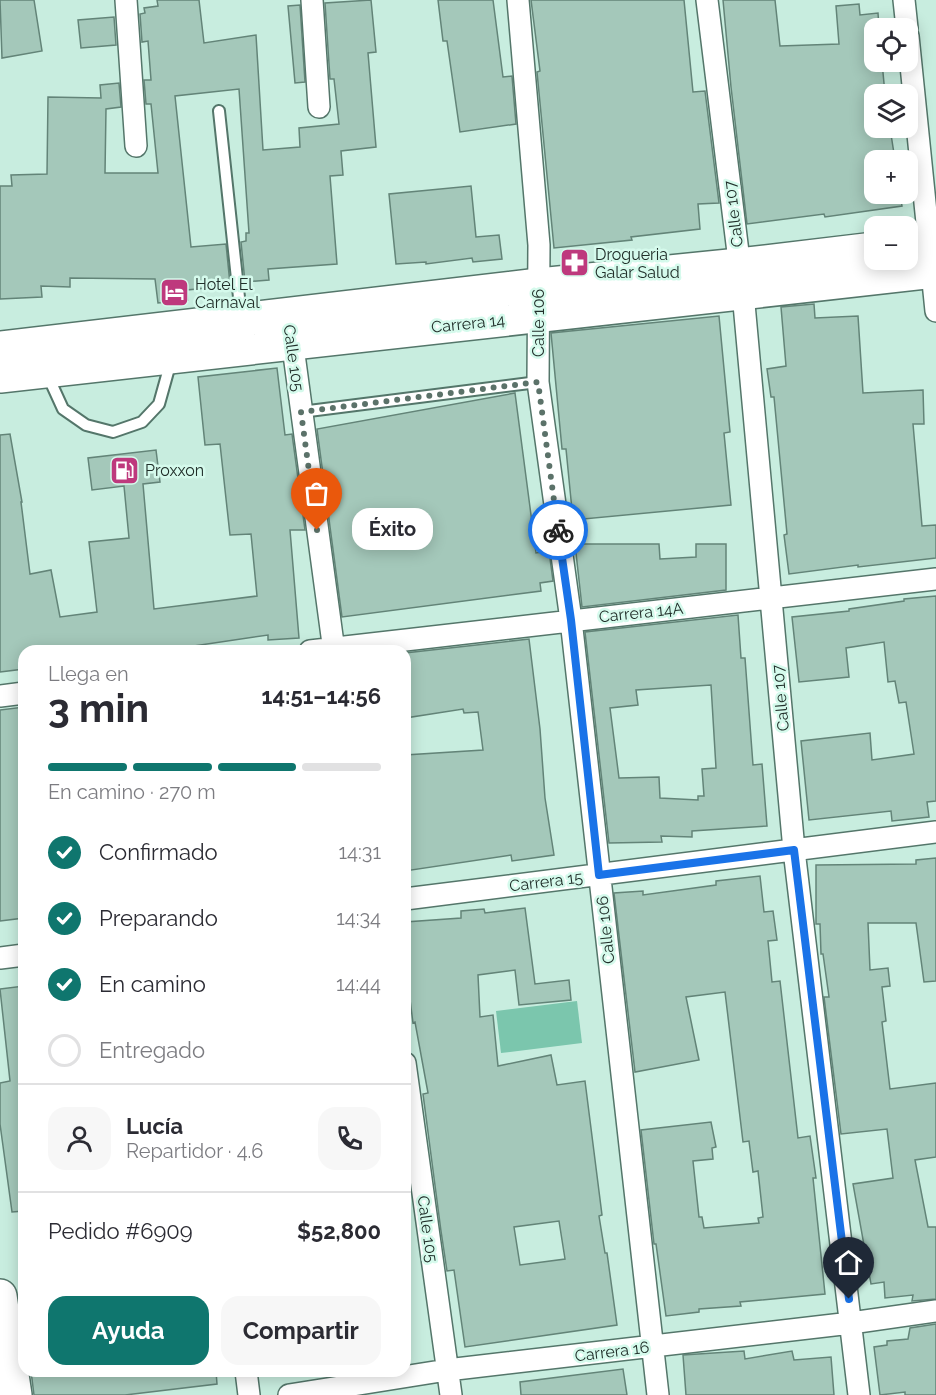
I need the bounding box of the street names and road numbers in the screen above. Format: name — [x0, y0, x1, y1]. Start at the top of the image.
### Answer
street label: Calle 107 — [720, 179, 747, 248]
street label: Calle 106 — [529, 289, 548, 357]
street label: Carrera 14 — [430, 310, 506, 337]
street label: Calle 105 — [279, 323, 308, 393]
street label: Carrera 14A — [598, 599, 684, 626]
street label: Calle 107 — [768, 663, 793, 732]
street label: Carrera 15 — [508, 868, 584, 895]
street label: Calle 106 — [592, 895, 619, 965]
street label: Calle 105 — [413, 1194, 442, 1264]
street label: Carrera 16 — [574, 1337, 650, 1365]

